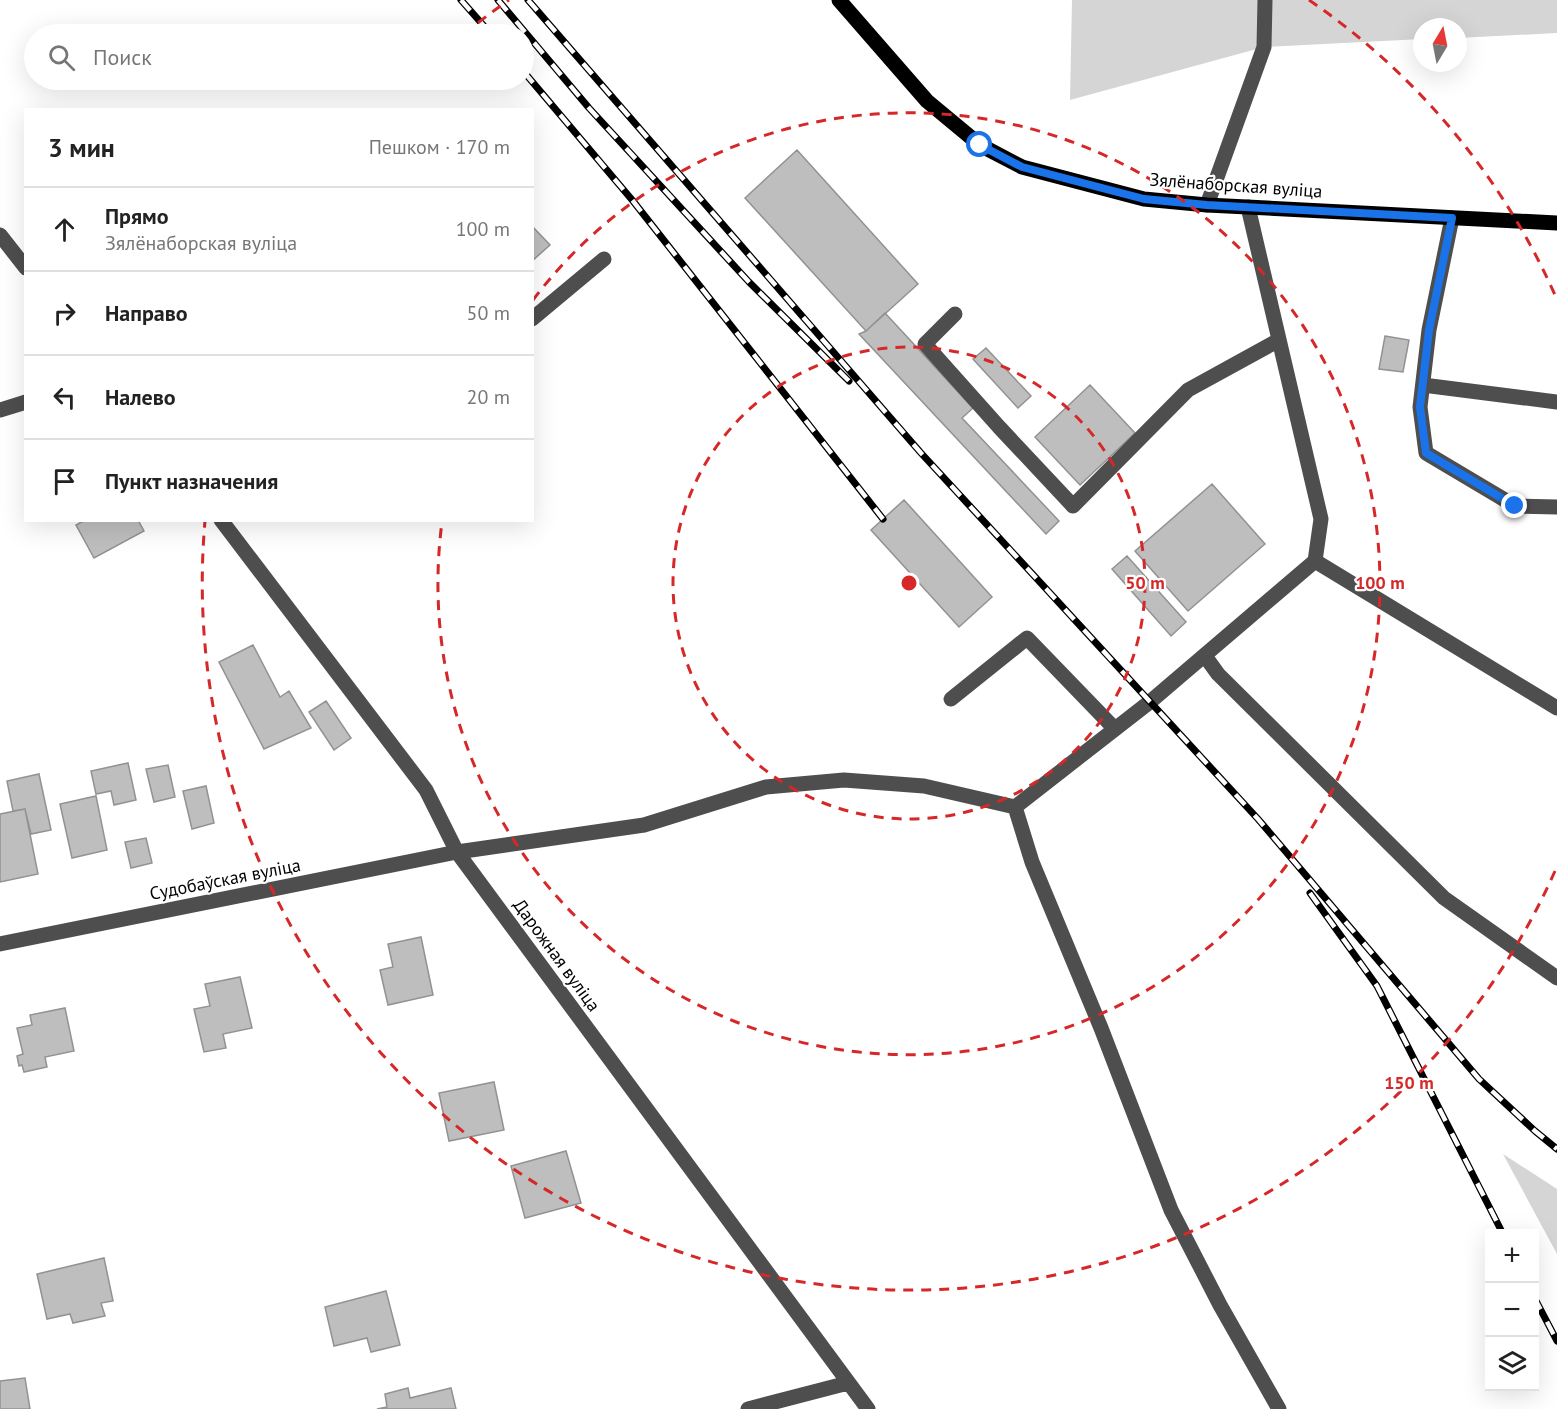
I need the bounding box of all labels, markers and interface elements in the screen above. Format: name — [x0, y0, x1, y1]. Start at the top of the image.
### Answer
north arrow — [1413, 18, 1467, 72]
search box — [24, 24, 534, 90]
icon: search — [45, 41, 78, 74]
text: Поиск — [93, 43, 152, 71]
text: 3 мин — [48, 131, 115, 164]
route start — [966, 131, 992, 157]
text: Пешком · 170 m — [369, 134, 510, 160]
street label: Зялёнаборская вуліца — [1149, 167, 1323, 203]
text: Прямо — [105, 202, 168, 230]
icon: ahead — [48, 213, 81, 246]
text: 100 m — [456, 216, 510, 242]
text: Зялёнаборская вуліца — [105, 230, 297, 256]
icon: right — [48, 297, 81, 330]
text: Направо — [105, 299, 188, 327]
text: 50 m — [467, 300, 510, 326]
icon: left — [48, 381, 81, 414]
text: Налево — [105, 383, 176, 411]
text: 20 m — [467, 384, 510, 410]
icon: arrive — [48, 465, 81, 498]
text: Пункт назначения — [105, 467, 278, 495]
route end — [1501, 492, 1527, 518]
text: 50 m — [1125, 571, 1165, 594]
text: 100 m — [1355, 571, 1405, 594]
centre of rings — [899, 573, 919, 593]
street label: Судобаўская вуліца — [148, 853, 302, 905]
street label: Дарожная вуліца — [508, 894, 606, 1016]
text: 150 m — [1384, 1071, 1434, 1094]
map controls — [1485, 1229, 1539, 1391]
button: + — [1485, 1229, 1539, 1283]
button: − — [1485, 1283, 1539, 1337]
button: layers — [1485, 1337, 1539, 1391]

